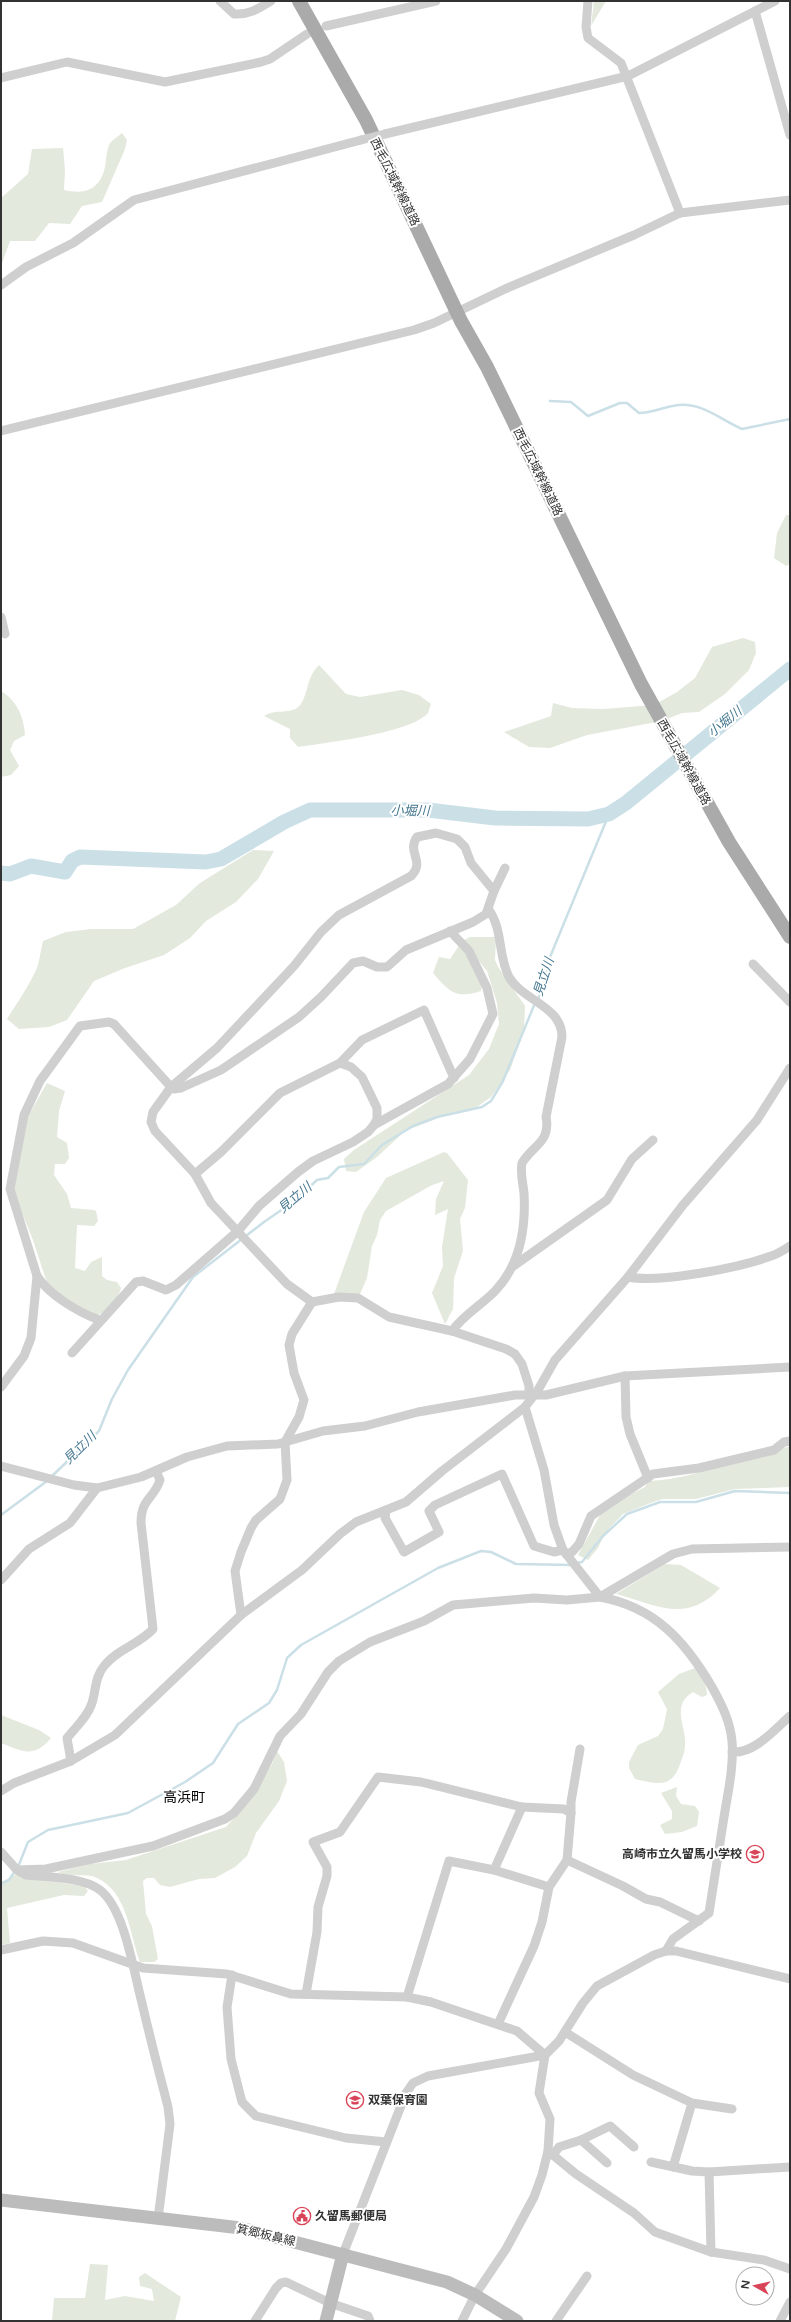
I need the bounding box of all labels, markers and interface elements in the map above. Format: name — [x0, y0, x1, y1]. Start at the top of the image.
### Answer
street label: 西毛広域幹線道路 — [368, 136, 422, 228]
street label: 西毛広域幹線道路 — [511, 426, 565, 518]
water label: 小堀川 — [705, 702, 747, 740]
street label: 西毛広域幹線道路 — [655, 717, 713, 807]
water label: 小堀川 — [390, 803, 432, 819]
water label: 見立川 — [530, 954, 558, 998]
water label: 見立川 — [275, 1178, 317, 1217]
water label: 見立川 — [60, 1427, 101, 1467]
district label: 高浜町 — [163, 1789, 205, 1806]
school or university icon: 高崎市立久留馬小学校 — [745, 1844, 765, 1864]
place label: 高崎市立久留馬小学校 — [622, 1847, 742, 1861]
school or university icon: 双葉保育園 — [345, 2090, 365, 2110]
place label: 双葉保育園 — [368, 2093, 428, 2107]
public building icon: 久留馬郵便局 — [292, 2206, 312, 2226]
place label: 久留馬郵便局 — [315, 2209, 387, 2223]
street label: 箕郷板鼻線 — [235, 2221, 297, 2249]
north arrow — [735, 2266, 775, 2306]
text: N — [739, 2279, 753, 2290]

